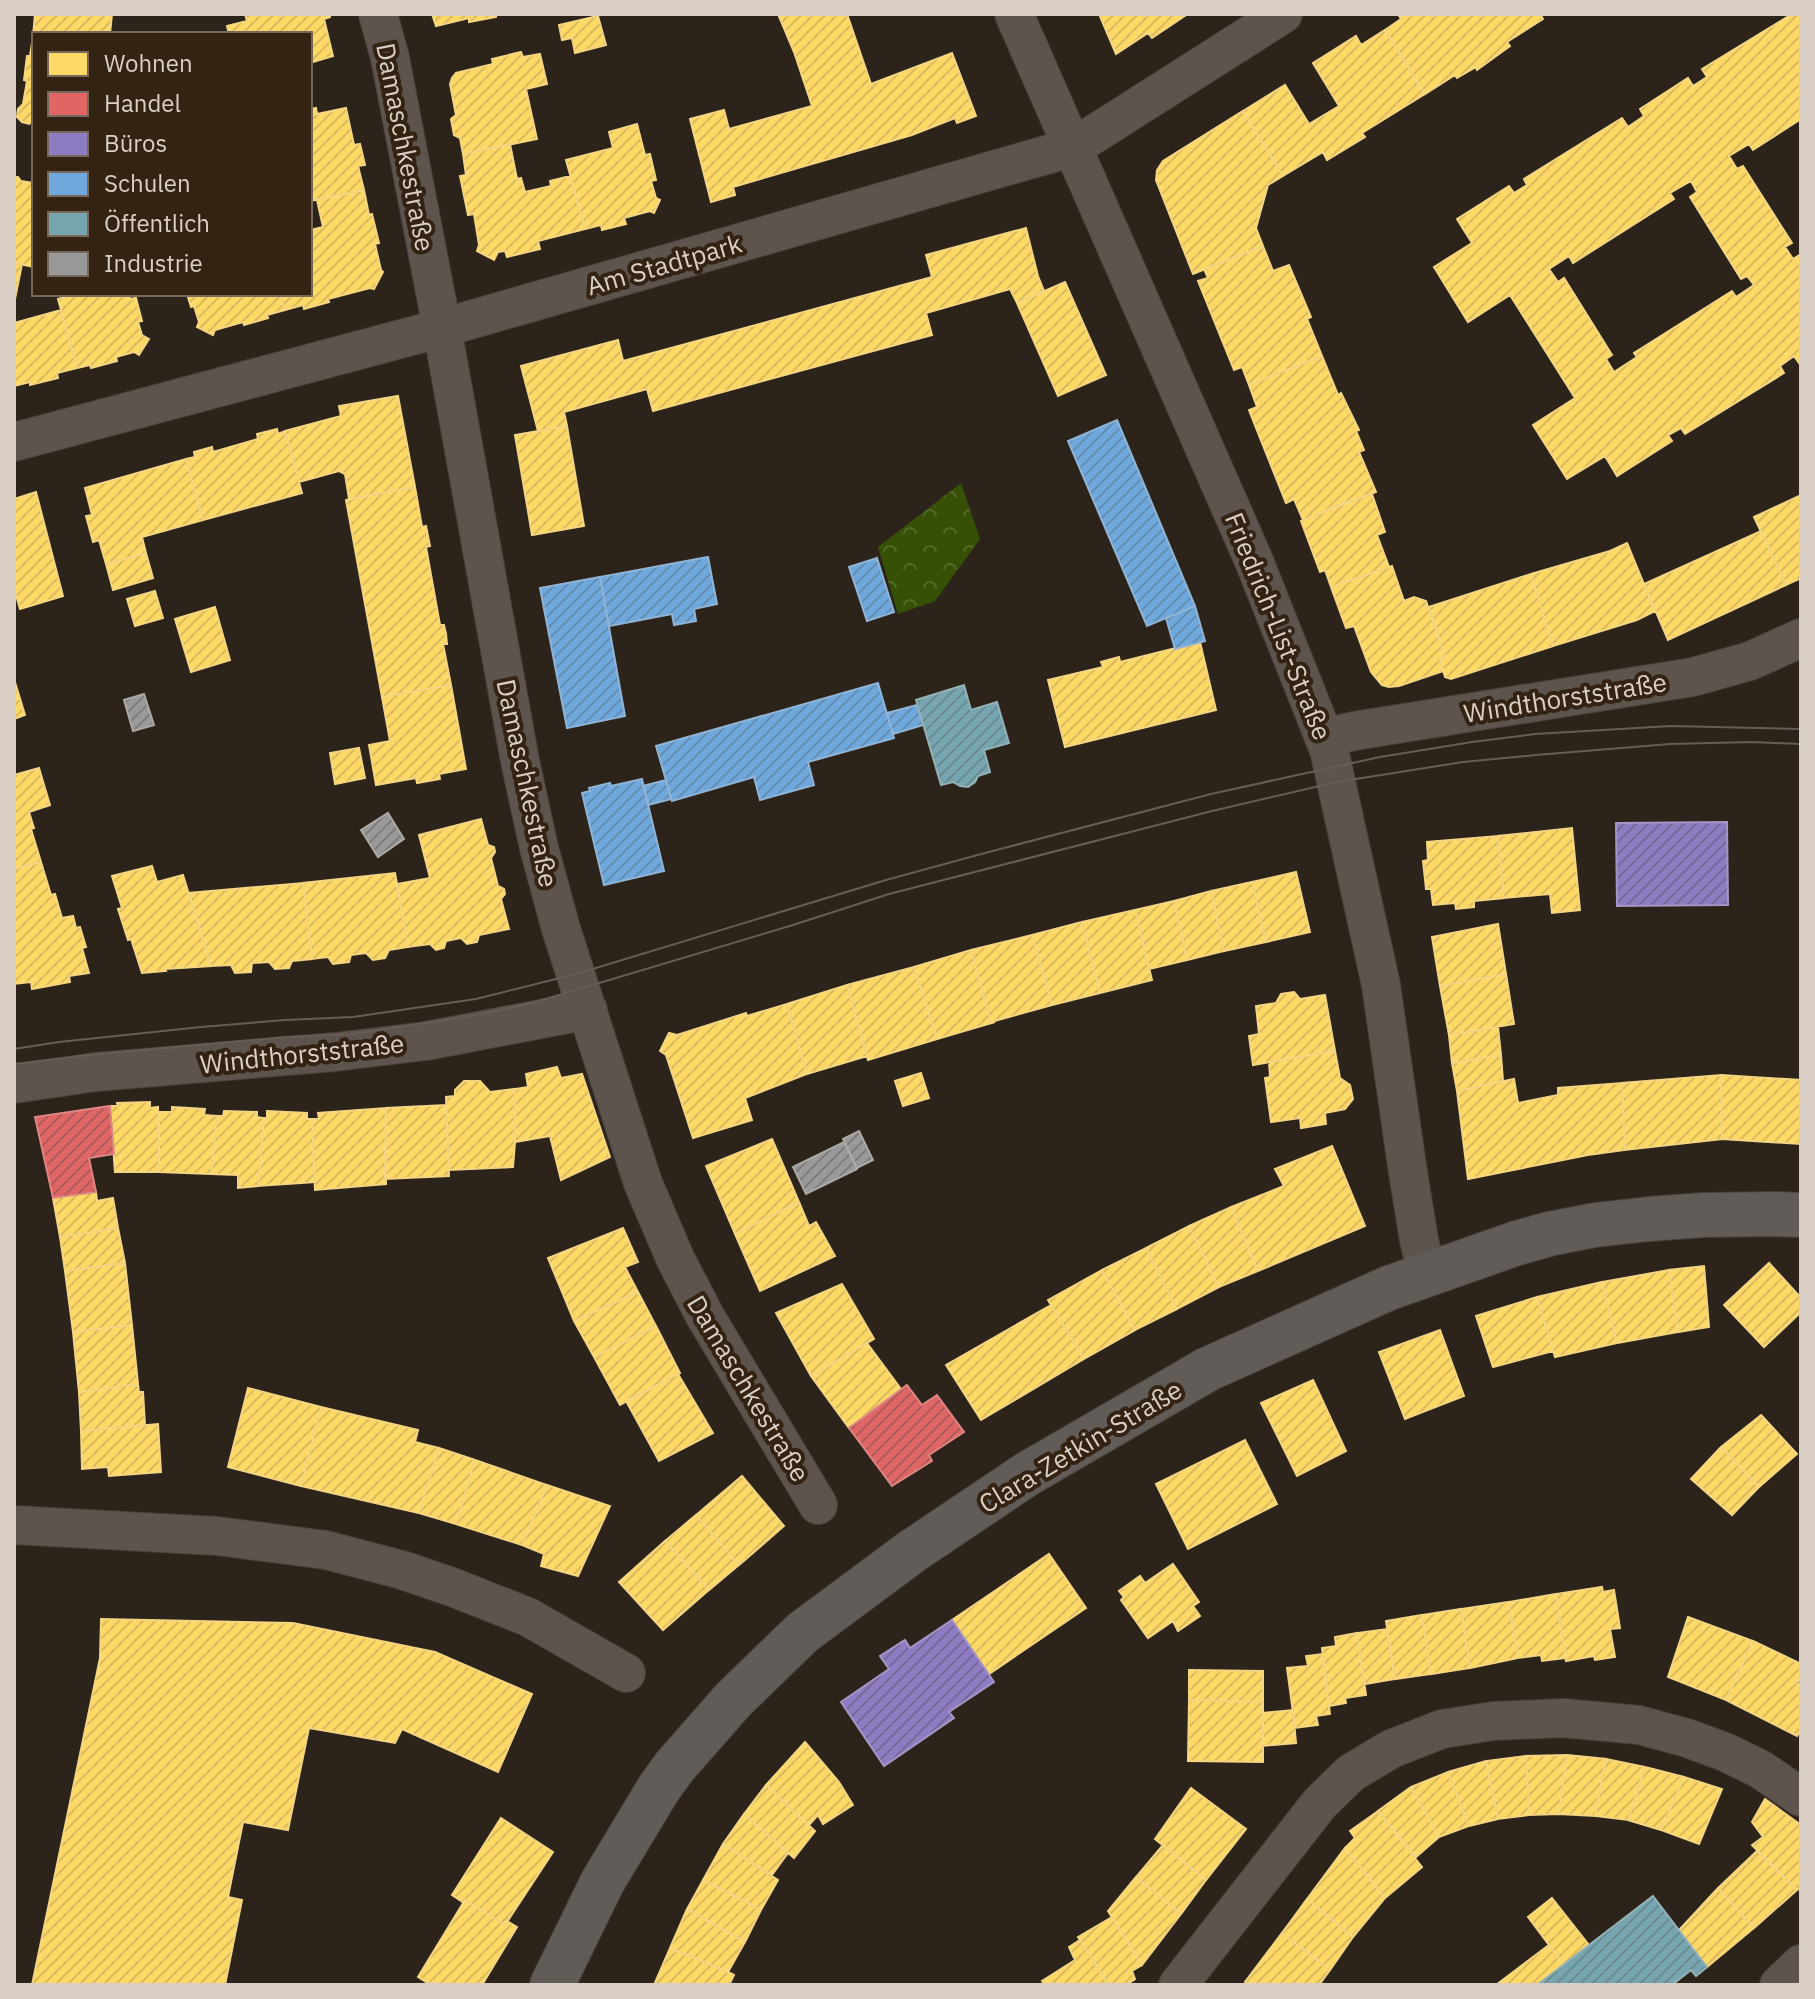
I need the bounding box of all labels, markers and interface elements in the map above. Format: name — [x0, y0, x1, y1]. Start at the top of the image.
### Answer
legend — [32, 32, 312, 296]
street label: Damaschkestraße — [369, 40, 443, 254]
text: Wohnen — [104, 47, 193, 79]
text: Handel — [104, 87, 181, 119]
text: Büros — [104, 127, 167, 159]
text: Schulen — [104, 167, 191, 199]
text: Öffentlich — [104, 207, 210, 239]
street label: Am Stadtpark — [582, 226, 746, 302]
text: Industrie — [104, 247, 203, 279]
street label: Friedrich-List-Straße — [1218, 507, 1340, 745]
street label: Windthorststraße — [1461, 664, 1669, 730]
street label: Damaschkestraße — [489, 676, 567, 890]
street label: Windthorststraße — [198, 1025, 406, 1081]
street label: Damaschkestraße — [680, 1288, 818, 1488]
street label: Clara-Zetkin-Straße — [972, 1372, 1188, 1520]

